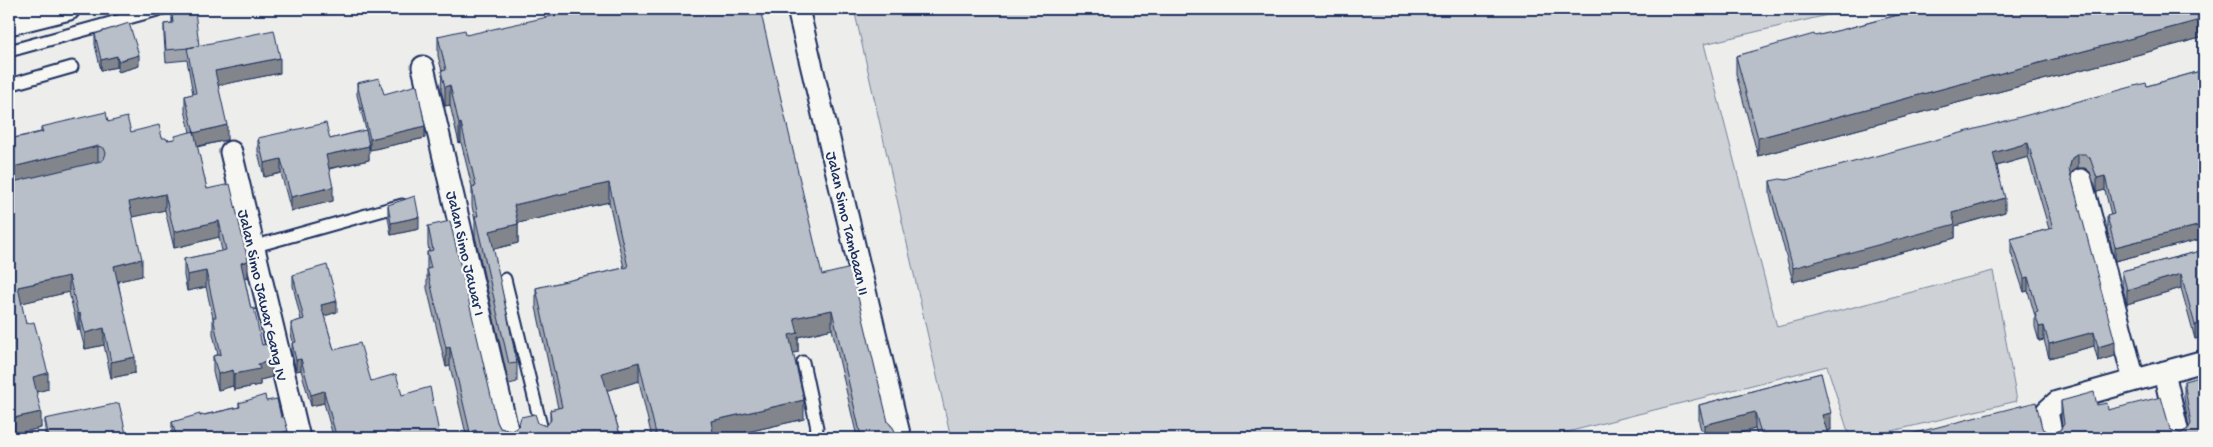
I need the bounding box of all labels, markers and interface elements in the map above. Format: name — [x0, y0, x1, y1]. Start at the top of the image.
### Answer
street label: Jalan Simo Tambaan II — [820, 150, 871, 298]
street label: Jalan Simo Jawar I — [440, 190, 487, 318]
street label: Jalan Simo Jawar Gang IV — [232, 208, 290, 384]

